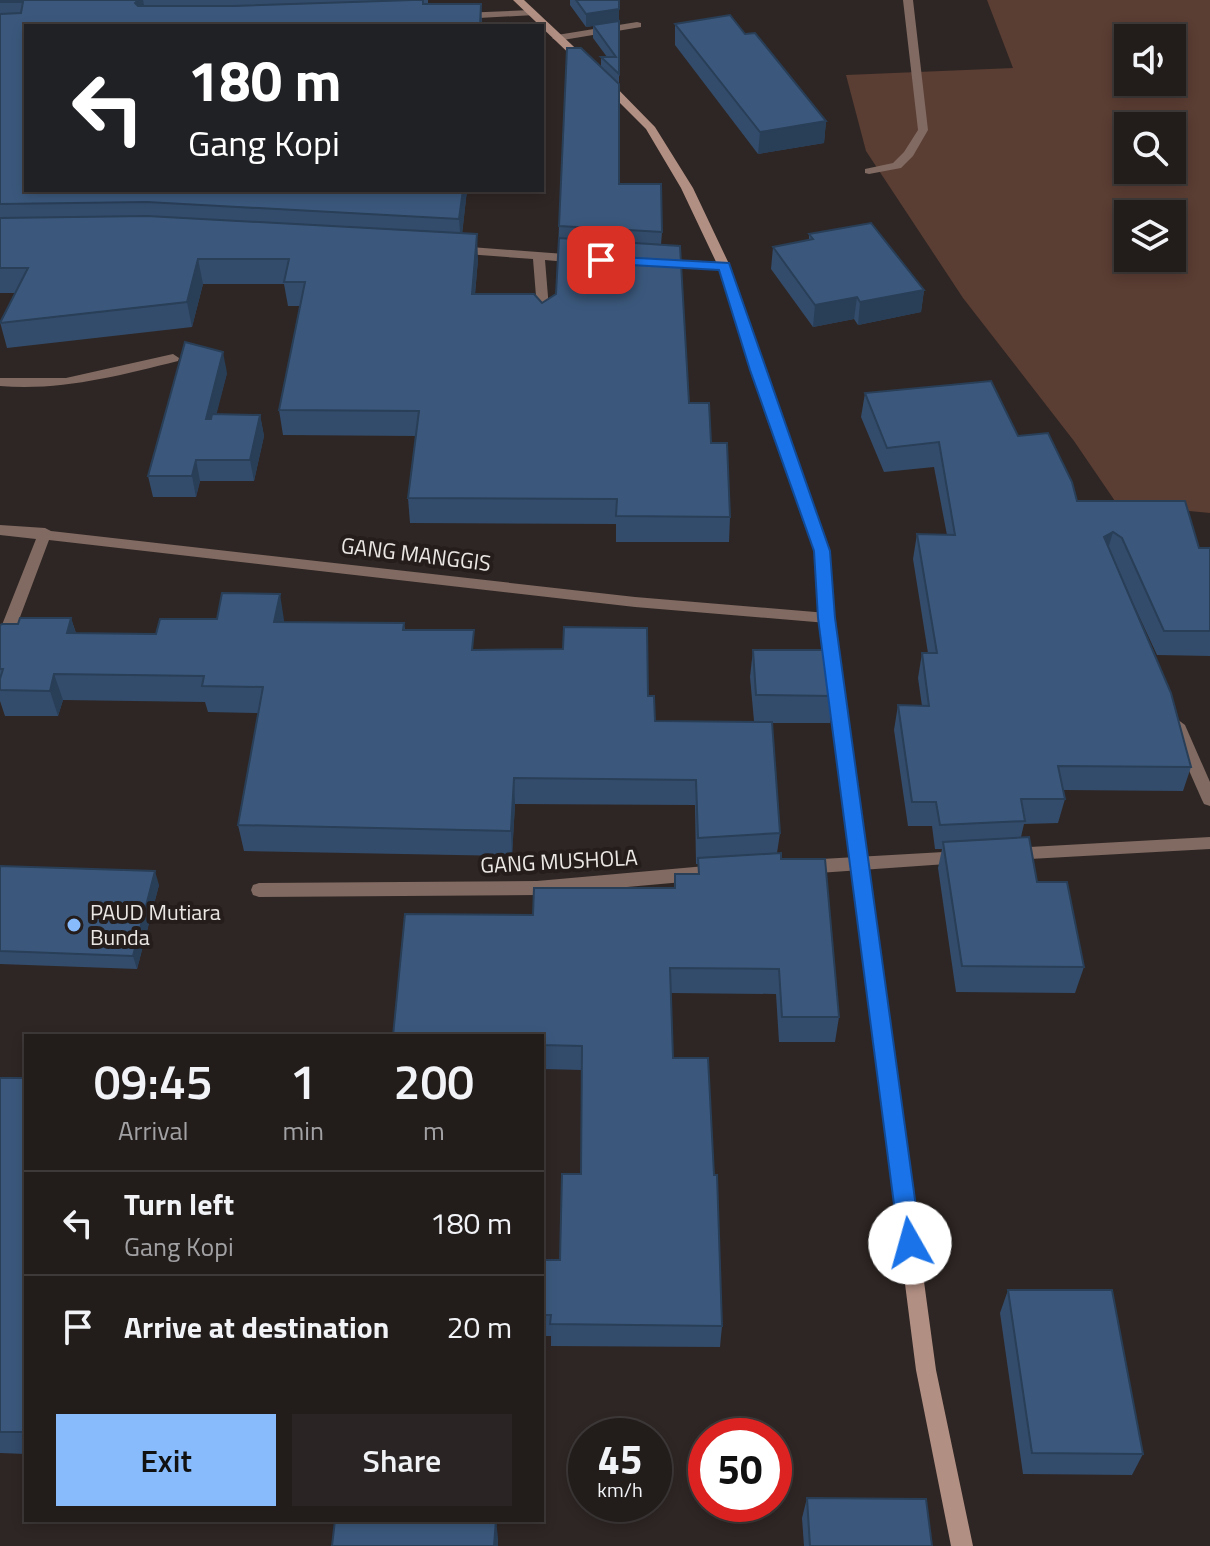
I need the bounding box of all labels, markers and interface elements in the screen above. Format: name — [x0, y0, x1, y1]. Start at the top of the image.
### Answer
map controls — [1114, 24, 1186, 272]
button: sound — [1114, 24, 1186, 96]
text: 180 m — [188, 38, 341, 123]
icon: left — [56, 56, 160, 160]
button: search — [1114, 112, 1186, 184]
text: Gang Kopi — [188, 115, 340, 170]
button: layers — [1114, 200, 1186, 272]
pin — [567, 226, 635, 294]
icon: arrive — [579, 238, 623, 282]
street label: GANG MANGGIS — [339, 528, 493, 580]
street label: GANG MUSHOLA — [479, 840, 639, 882]
place label: PAUD Mutiara Bunda — [90, 895, 221, 954]
marker: PAUD Mutiara Bunda — [65, 916, 83, 934]
text: 09:45 — [94, 1045, 213, 1118]
text: 1 — [290, 1045, 317, 1118]
text: 200 — [394, 1045, 474, 1118]
text: Arrival — [118, 1111, 188, 1150]
text: min — [282, 1111, 324, 1150]
text: m — [423, 1111, 445, 1150]
text: Turn left — [124, 1181, 234, 1227]
text: 180 m — [430, 1200, 512, 1246]
icon: left — [56, 1201, 100, 1245]
position arrow — [868, 1201, 952, 1285]
text: Gang Kopi — [124, 1227, 234, 1266]
text: Arrive at destination — [124, 1304, 389, 1350]
text: 20 m — [447, 1304, 512, 1350]
icon: arrive — [56, 1305, 100, 1349]
button: Exit — [56, 1414, 276, 1506]
button: Share — [292, 1414, 512, 1506]
speed limit sign: 50 — [688, 1418, 792, 1522]
text: 45 — [598, 1429, 642, 1490]
text: km/h — [597, 1474, 643, 1505]

